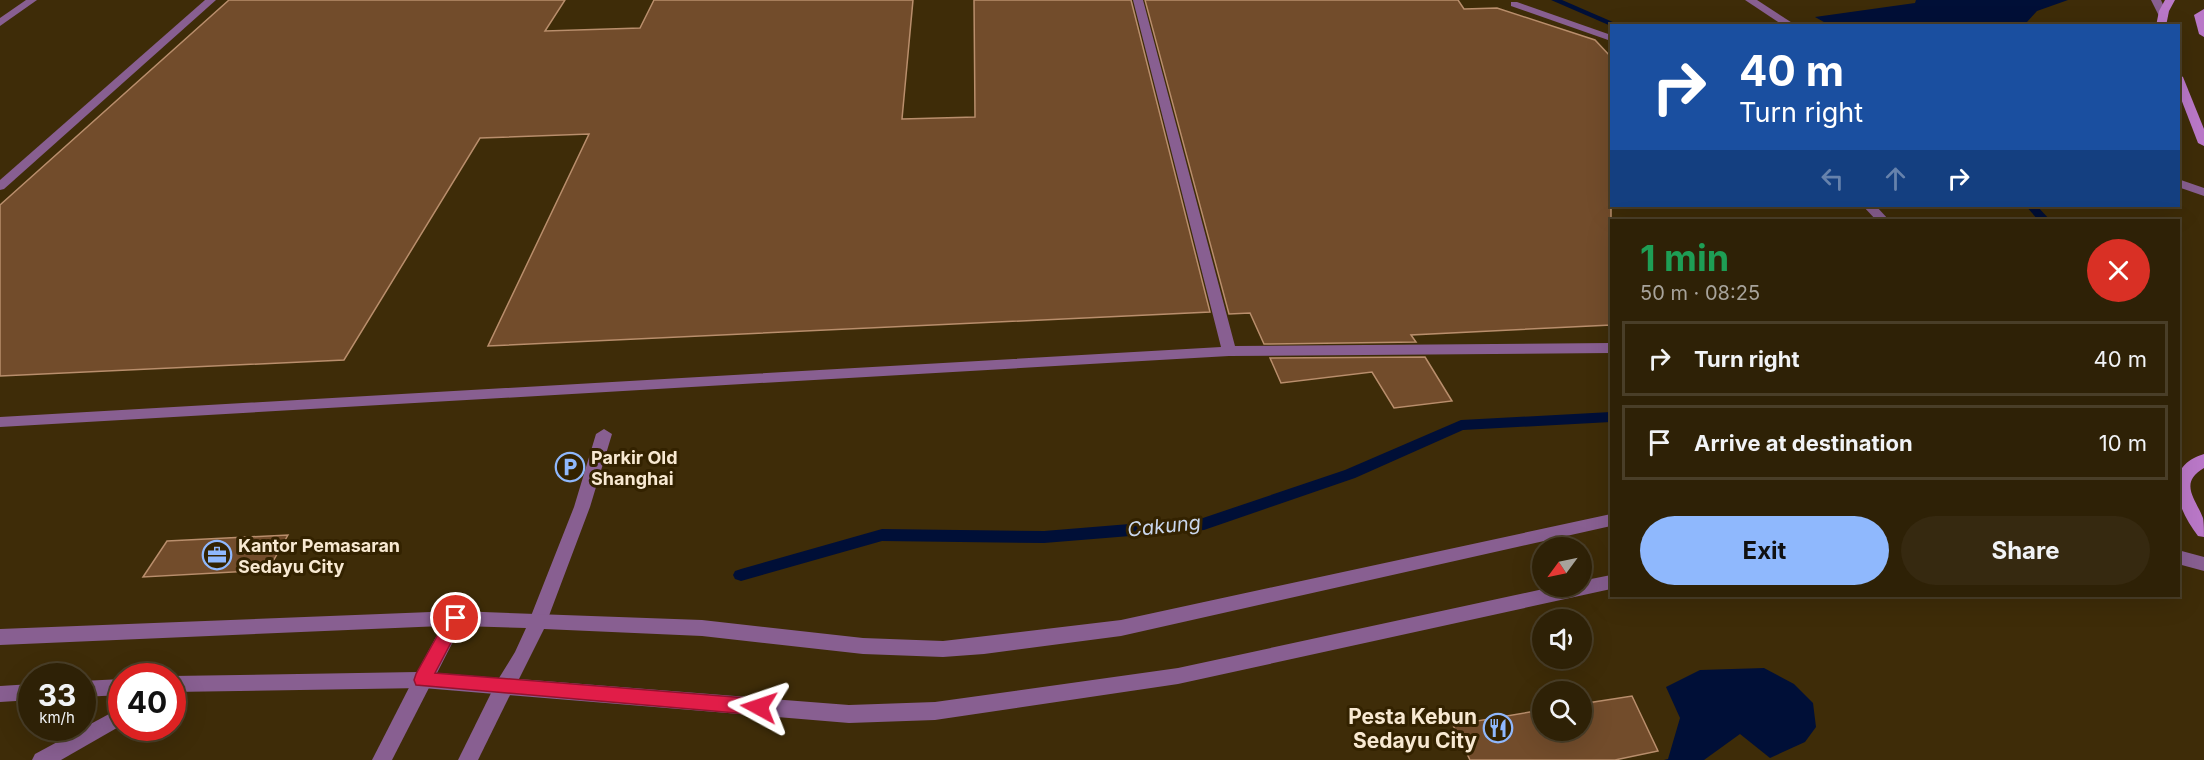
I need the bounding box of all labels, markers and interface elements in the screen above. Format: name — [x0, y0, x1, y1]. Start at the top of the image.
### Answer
text: 40 m — [1739, 45, 1844, 96]
icon: right — [1640, 48, 1718, 126]
text: Turn right — [1739, 96, 1863, 129]
icon: left — [1816, 162, 1849, 195]
icon: ahead — [1879, 162, 1912, 195]
icon: right — [1942, 162, 1975, 195]
text: 1 min — [1640, 236, 1729, 280]
button: close — [2087, 239, 2150, 302]
text: 50 m · 08:25 — [1640, 281, 1760, 305]
icon: right — [1643, 342, 1676, 375]
text: Turn right — [1694, 346, 1800, 372]
text: 40 m — [2093, 346, 2147, 372]
icon: arrive — [1643, 426, 1676, 459]
text: Arrive at destination — [1694, 430, 1913, 456]
text: 10 m — [2099, 430, 2147, 456]
place label: Parkir Old Shanghai — [591, 447, 678, 489]
parking icon: Parkir Old Shanghai — [554, 451, 586, 483]
water label: Cakung — [1126, 510, 1202, 542]
button: Exit — [1640, 516, 1889, 585]
button: Share — [1901, 516, 2150, 585]
place label: Kantor Pemasaran Sedayu City — [238, 535, 400, 577]
north arrow — [1532, 537, 1592, 597]
map controls — [1532, 537, 1592, 741]
office icon: Kantor Pemasaran Sedayu City — [201, 539, 233, 571]
pin — [430, 592, 481, 643]
icon: arrive — [439, 601, 472, 634]
button: sound — [1532, 609, 1592, 669]
speed limit sign: 40 — [108, 663, 186, 741]
position arrow — [727, 675, 791, 739]
text: 33 — [38, 677, 76, 713]
button: search — [1532, 681, 1592, 741]
place label: Pesta Kebun Sedayu City — [1348, 704, 1477, 753]
text: km/h — [39, 708, 75, 727]
restaurant icon: Pesta Kebun Sedayu City — [1482, 712, 1514, 744]

